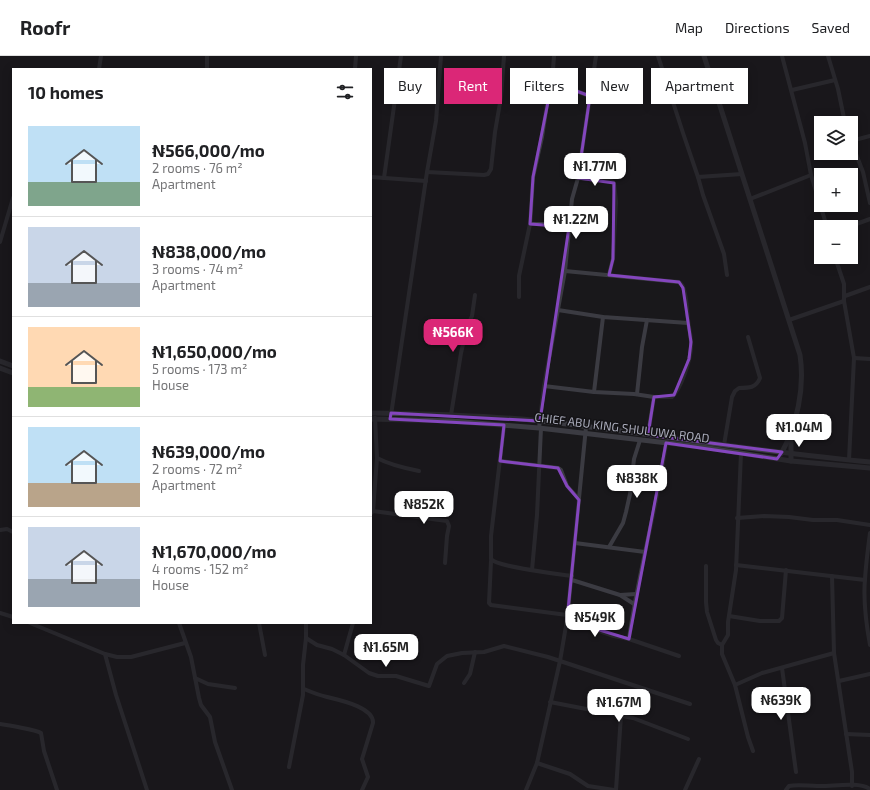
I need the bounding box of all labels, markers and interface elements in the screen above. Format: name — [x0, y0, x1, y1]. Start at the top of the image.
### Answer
text: Roofr — [20, 16, 70, 39]
text: Map — [675, 19, 703, 36]
text: Directions — [725, 19, 790, 36]
text: Saved — [812, 19, 850, 36]
chip: Buy — [384, 68, 436, 104]
chip: Rent — [444, 68, 502, 104]
chip: Filters — [510, 68, 578, 104]
chip: New — [586, 68, 643, 104]
chip: Apartment — [651, 68, 748, 104]
icon: filters — [334, 81, 356, 103]
text: 10 homes — [28, 82, 104, 102]
map controls — [814, 116, 858, 264]
button: layers — [814, 116, 858, 160]
text: ₦566,000/mo — [152, 140, 265, 160]
icon: home — [60, 142, 108, 190]
pin: ₦1.77M — [562, 153, 628, 187]
text: ₦1.77M — [573, 158, 617, 174]
text: 2 rooms · 76 m² — [152, 160, 243, 176]
button: + — [814, 168, 858, 212]
text: Apartment — [152, 176, 216, 192]
pin: ₦1.22M — [543, 206, 609, 240]
text: ₦1.22M — [553, 211, 599, 227]
button: − — [814, 220, 858, 264]
text: ₦838,000/mo — [152, 241, 266, 261]
icon: home — [60, 243, 108, 291]
text: 3 rooms · 74 m² — [152, 261, 243, 277]
text: Apartment — [152, 277, 216, 293]
pin: ₦566K — [425, 319, 481, 353]
text: ₦566K — [433, 324, 473, 340]
text: ₦1,650,000/mo — [152, 341, 277, 361]
icon: home — [60, 343, 108, 391]
text: 5 rooms · 173 m² — [152, 361, 247, 377]
text: House — [152, 377, 189, 393]
street label: CHIEF ABU KING SHULUWA ROAD — [534, 409, 711, 445]
pin: ₦1.04M — [766, 414, 832, 448]
text: ₦1.04M — [775, 419, 823, 435]
text: ₦639,000/mo — [152, 441, 265, 461]
icon: home — [60, 443, 108, 491]
text: 2 rooms · 72 m² — [152, 461, 243, 477]
pin: ₦838K — [609, 465, 665, 499]
text: ₦838K — [616, 470, 658, 486]
text: Apartment — [152, 477, 216, 493]
pin: ₦852K — [396, 491, 452, 525]
text: ₦852K — [403, 496, 445, 512]
text: ₦1,670,000/mo — [152, 541, 276, 561]
icon: home — [60, 543, 108, 591]
text: 4 rooms · 152 m² — [152, 561, 249, 577]
text: House — [152, 577, 189, 593]
pin: ₦549K — [567, 604, 623, 638]
text: ₦549K — [574, 609, 616, 625]
pin: ₦1.65M — [353, 634, 419, 668]
text: ₦1.65M — [363, 639, 409, 655]
pin: ₦639K — [753, 687, 809, 721]
pin: ₦1.67M — [586, 689, 652, 723]
text: ₦639K — [760, 692, 802, 708]
text: ₦1.67M — [596, 694, 642, 710]

